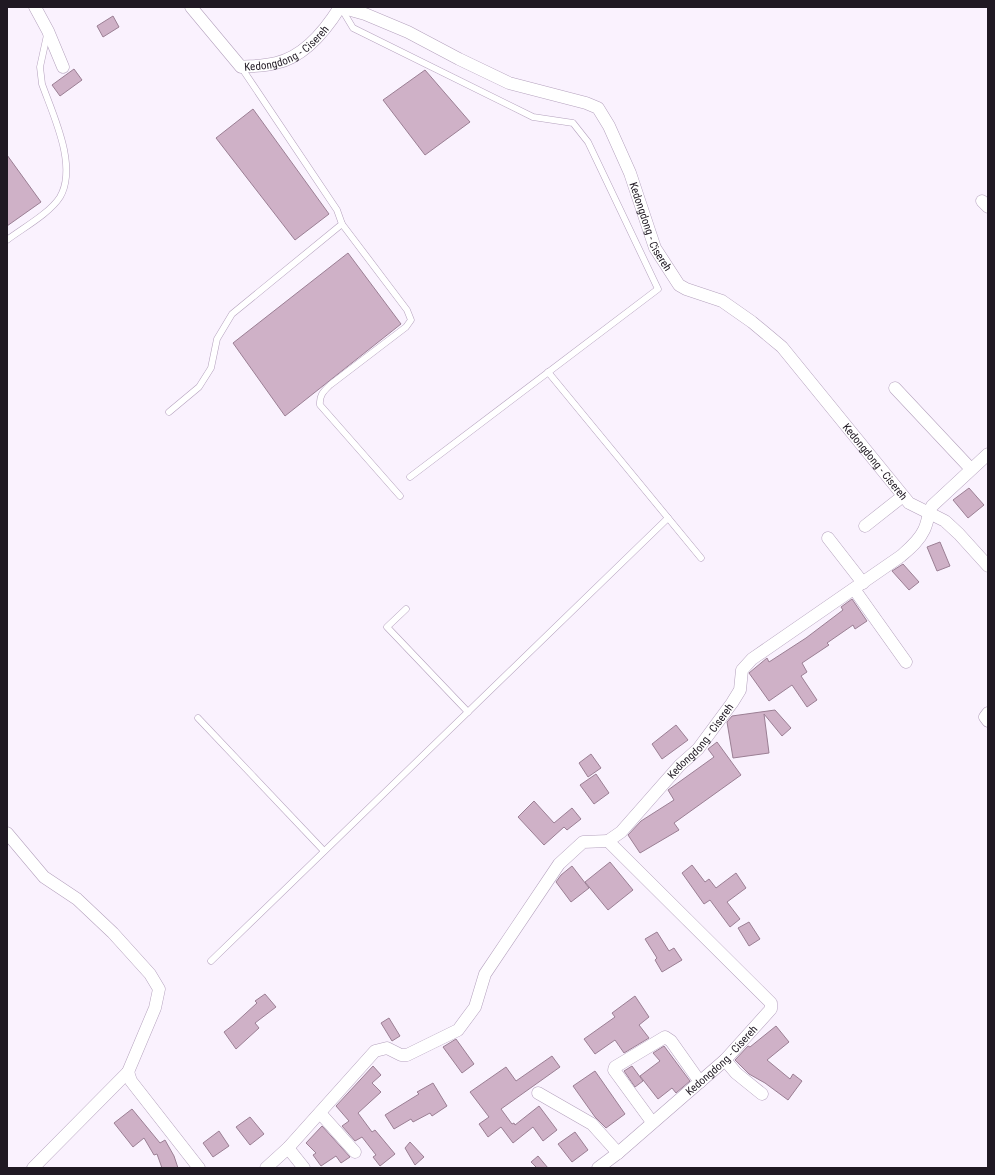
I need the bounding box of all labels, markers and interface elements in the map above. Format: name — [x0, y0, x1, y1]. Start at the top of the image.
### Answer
street label: Kedongdong - Cisereh — [244, 23, 331, 73]
street label: Kedongdong - Cisereh — [627, 180, 675, 273]
street label: Kedongdong - Cisereh — [840, 421, 910, 502]
street label: Kedongdong - Cisereh — [665, 701, 736, 781]
street label: Kedongdong - Cisereh — [683, 1022, 760, 1098]

